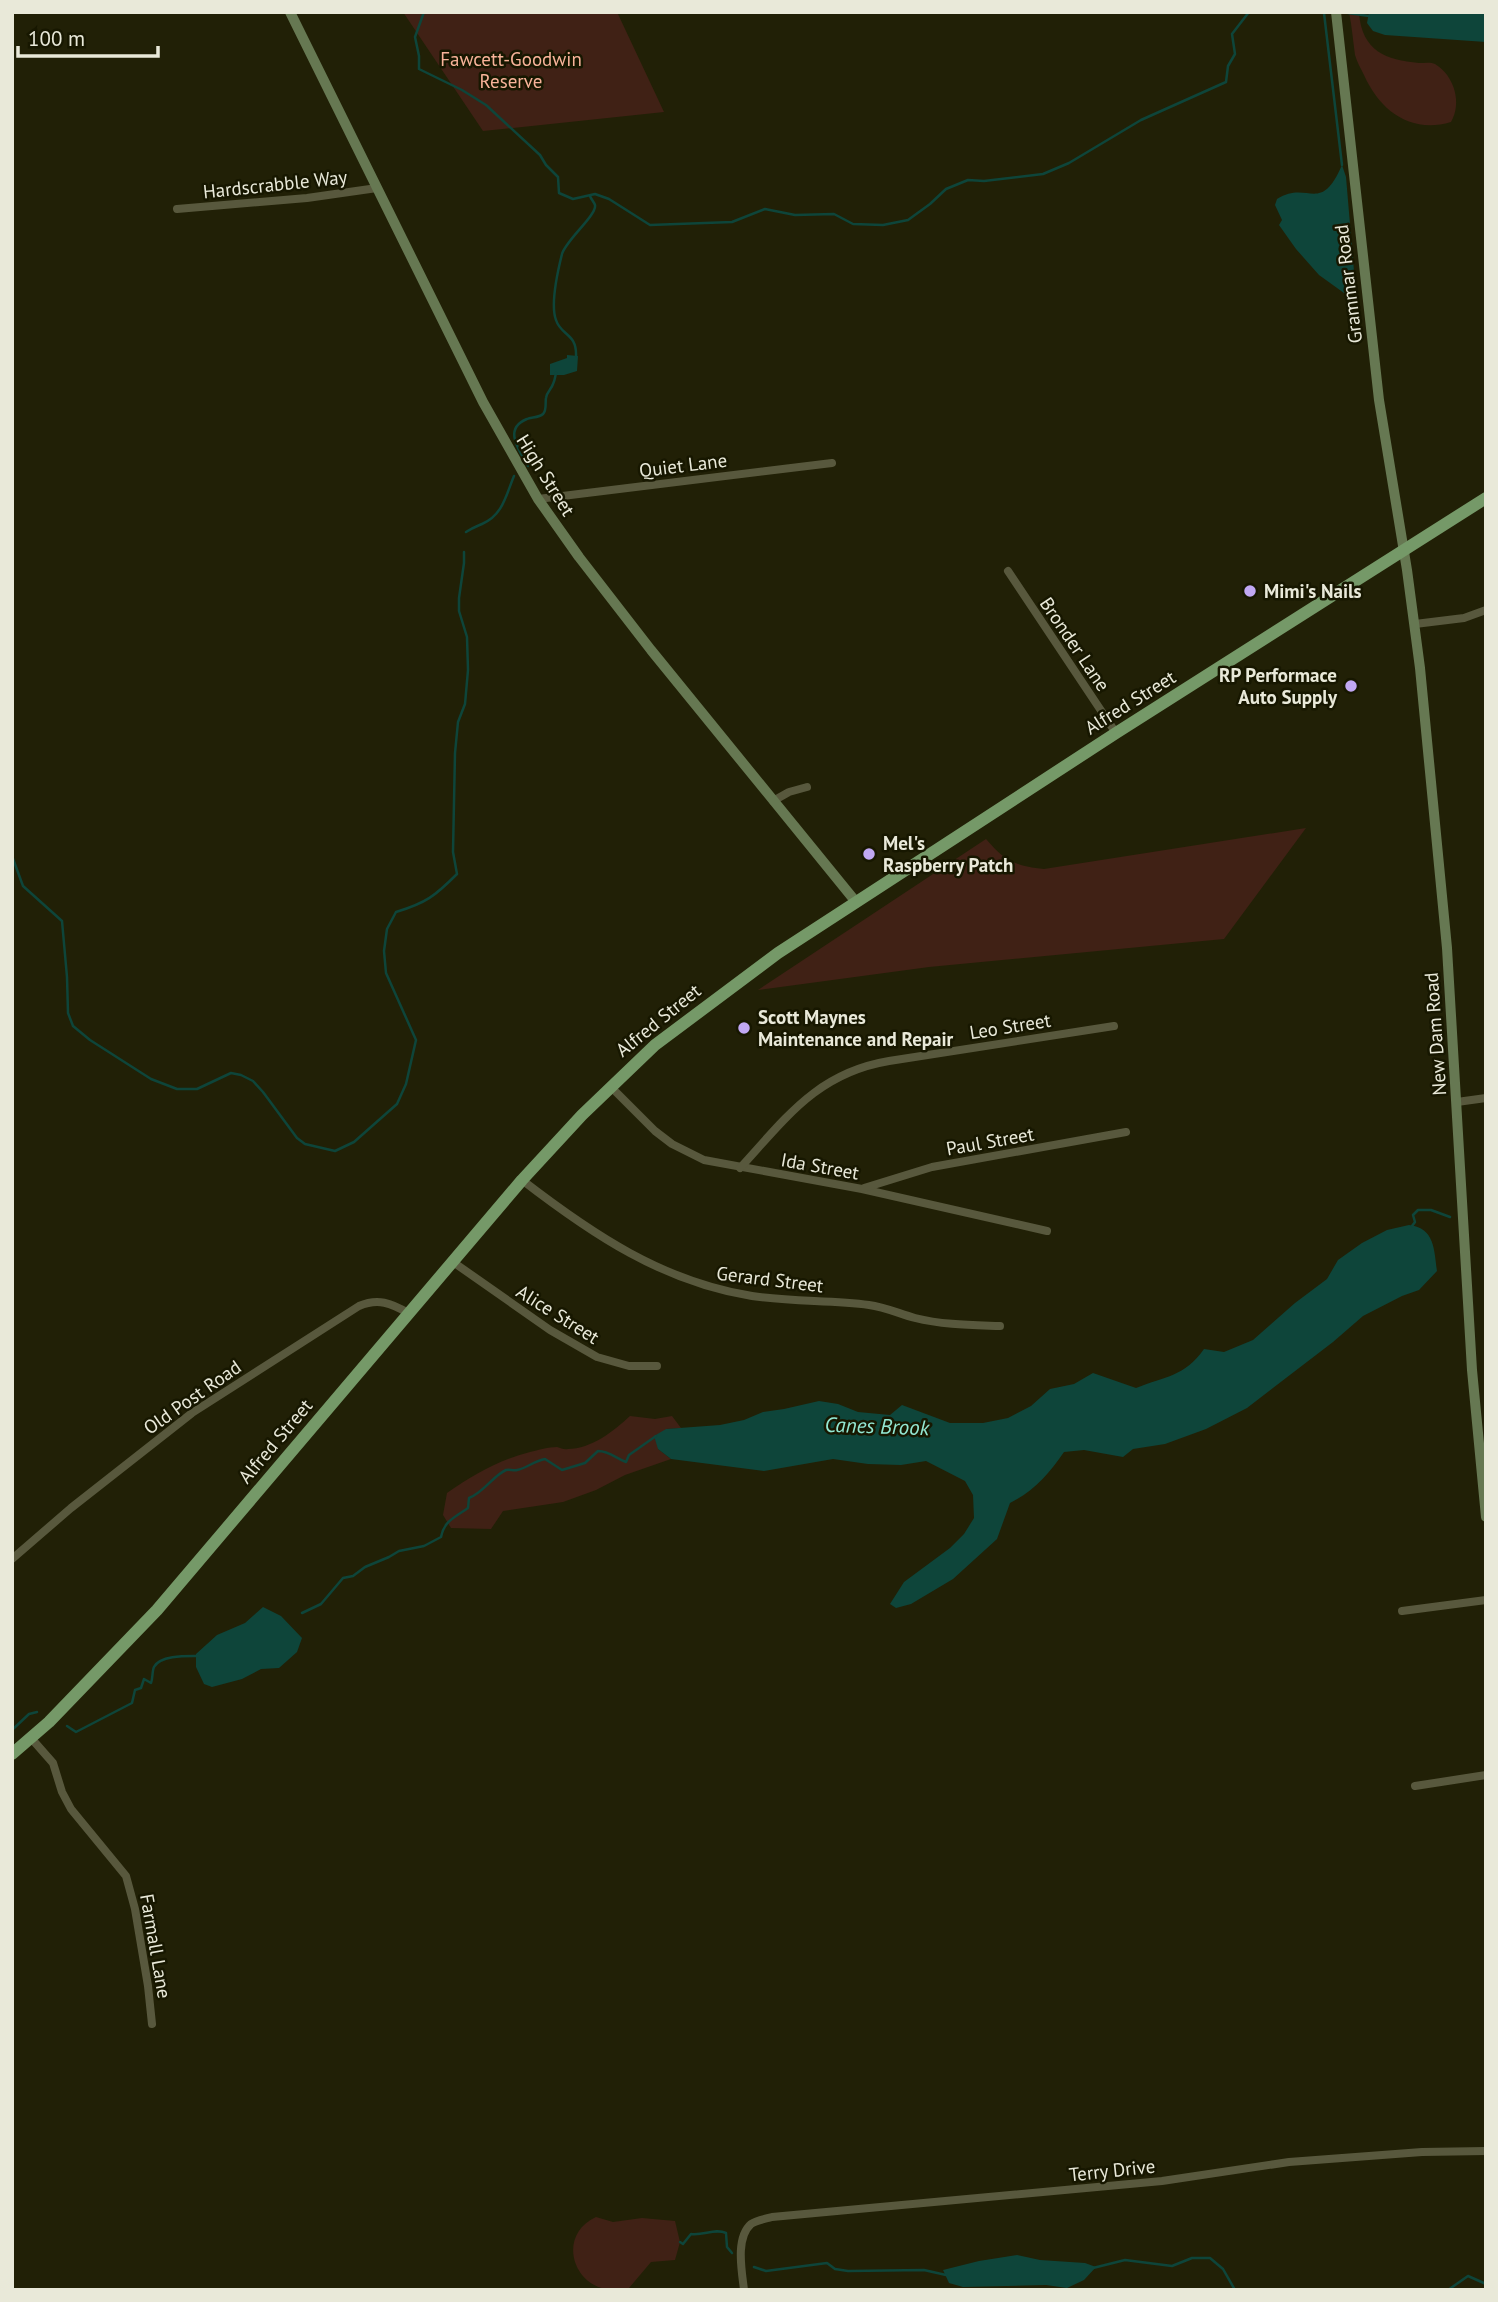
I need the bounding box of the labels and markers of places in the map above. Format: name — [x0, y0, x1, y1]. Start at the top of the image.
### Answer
place label: Mimi's Nails — [1264, 579, 1362, 603]
marker: Mimi's Nails — [1242, 583, 1258, 599]
place label: RP Performace Auto Supply — [1219, 663, 1338, 709]
marker: RP Performace Auto Supply — [1343, 678, 1359, 694]
place label: Mel's Raspberry Patch — [883, 831, 1013, 877]
marker: Mel's Raspberry Patch — [861, 846, 877, 862]
place label: Scott Maynes Maintenance and Repair — [758, 1005, 954, 1051]
marker: Scott Maynes Maintenance and Repair — [736, 1020, 752, 1036]

